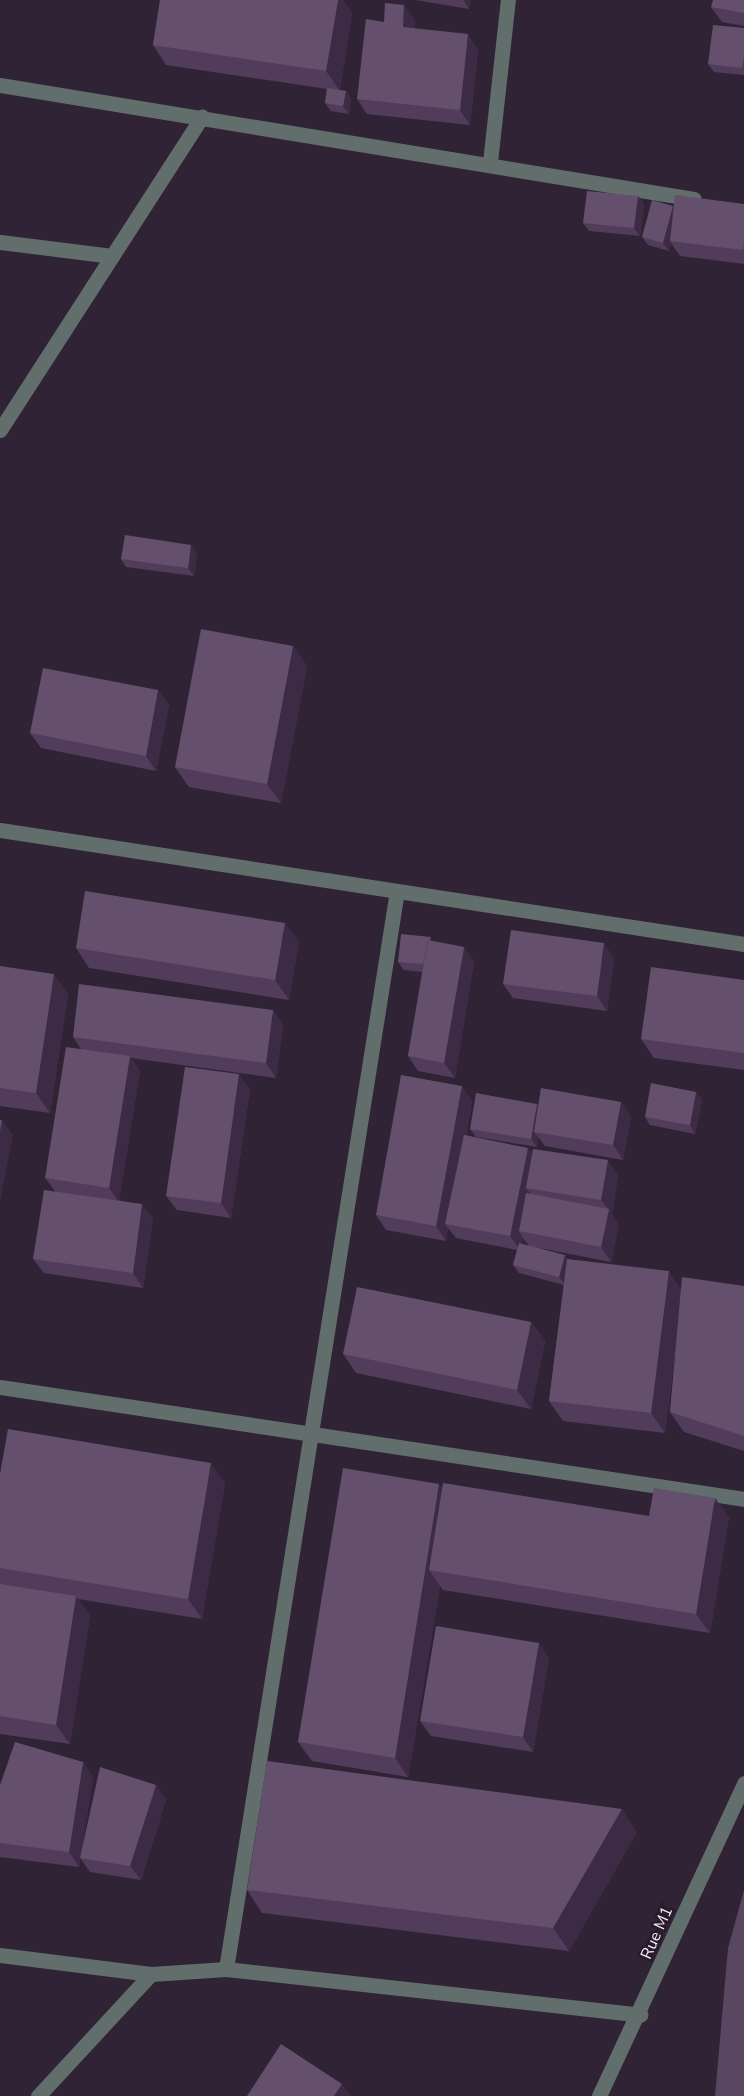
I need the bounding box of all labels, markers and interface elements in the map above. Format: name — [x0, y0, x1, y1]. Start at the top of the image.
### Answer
street label: Rue M1 — [637, 1904, 677, 1962]

